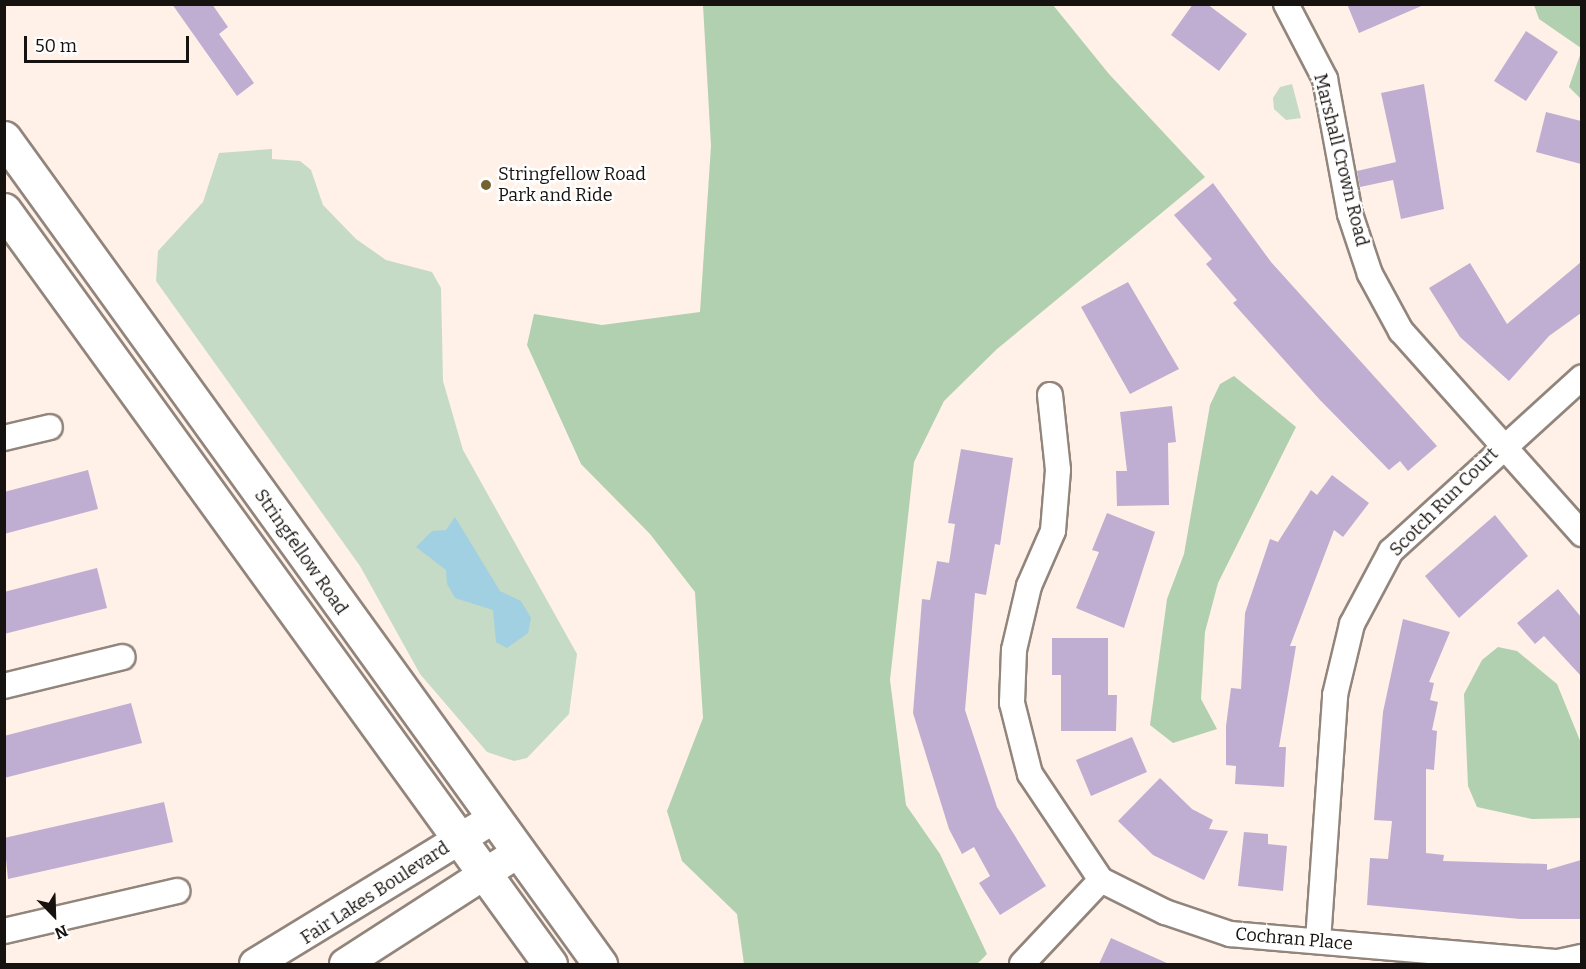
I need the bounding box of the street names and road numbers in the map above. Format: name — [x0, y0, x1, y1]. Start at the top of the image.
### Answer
street label: Marshall Crown Road — [1309, 71, 1373, 249]
street label: Scotch Run Court — [1385, 443, 1503, 561]
street label: Stringfellow Road — [250, 485, 352, 619]
street label: Fair Lakes Boulevard — [297, 837, 453, 949]
street label: Cochran Place — [1234, 923, 1354, 955]

